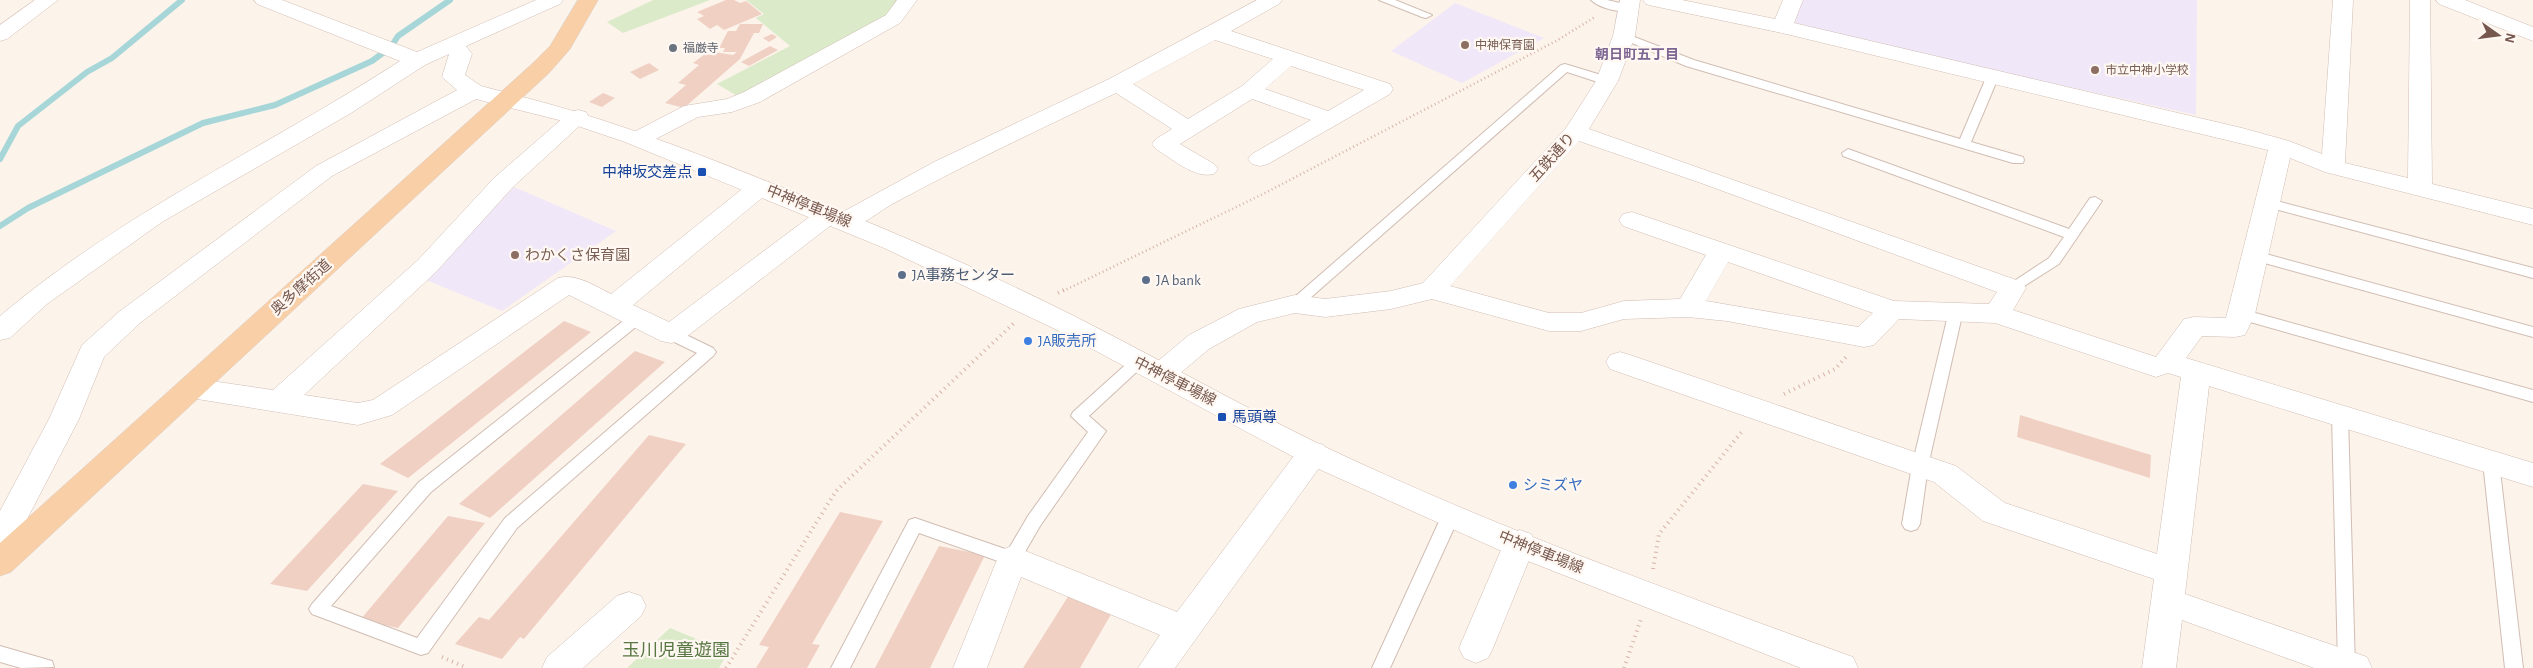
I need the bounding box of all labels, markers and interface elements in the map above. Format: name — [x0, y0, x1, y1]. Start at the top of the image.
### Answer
north arrow — [2473, 10, 2523, 60]
text: N — [2502, 31, 2518, 44]
place label: 中神保育園 — [1475, 38, 1535, 51]
marker: 中神保育園 — [1459, 39, 1471, 51]
marker: 福厳寺 — [667, 42, 679, 54]
place label: 福厳寺 — [683, 42, 719, 54]
district label: 朝日町五丁目 — [1595, 47, 1679, 62]
place label: 市立中神小学校 — [2105, 63, 2189, 76]
marker: 市立中神小学校 — [2089, 64, 2101, 76]
street label: 五鉄通り — [1526, 129, 1578, 185]
place label: 中神坂交差点 — [602, 164, 692, 180]
marker: 中神坂交差点 — [696, 166, 708, 178]
street label: 中神停車場線 — [764, 182, 854, 230]
place label: わかくさ保育園 — [525, 247, 630, 263]
marker: わかくさ保育園 — [509, 249, 521, 261]
street label: 奥多摩街道 — [268, 256, 334, 318]
place label: JA事務センター — [912, 267, 1015, 283]
marker: JA事務センター — [896, 269, 908, 281]
place label: JA bank — [1156, 273, 1201, 288]
marker: JA bank — [1140, 274, 1152, 286]
place label: JA販売所 — [1038, 333, 1096, 349]
marker: JA販売所 — [1022, 335, 1034, 347]
street label: 中神停車場線 — [1131, 353, 1219, 409]
place label: 馬頭尊 — [1232, 409, 1277, 425]
marker: 馬頭尊 — [1216, 411, 1228, 423]
place label: シミズヤ — [1523, 477, 1583, 493]
marker: シミズヤ — [1507, 479, 1519, 491]
street label: 中神停車場線 — [1496, 528, 1586, 576]
park label: 玉川児童遊園 — [622, 640, 730, 660]

